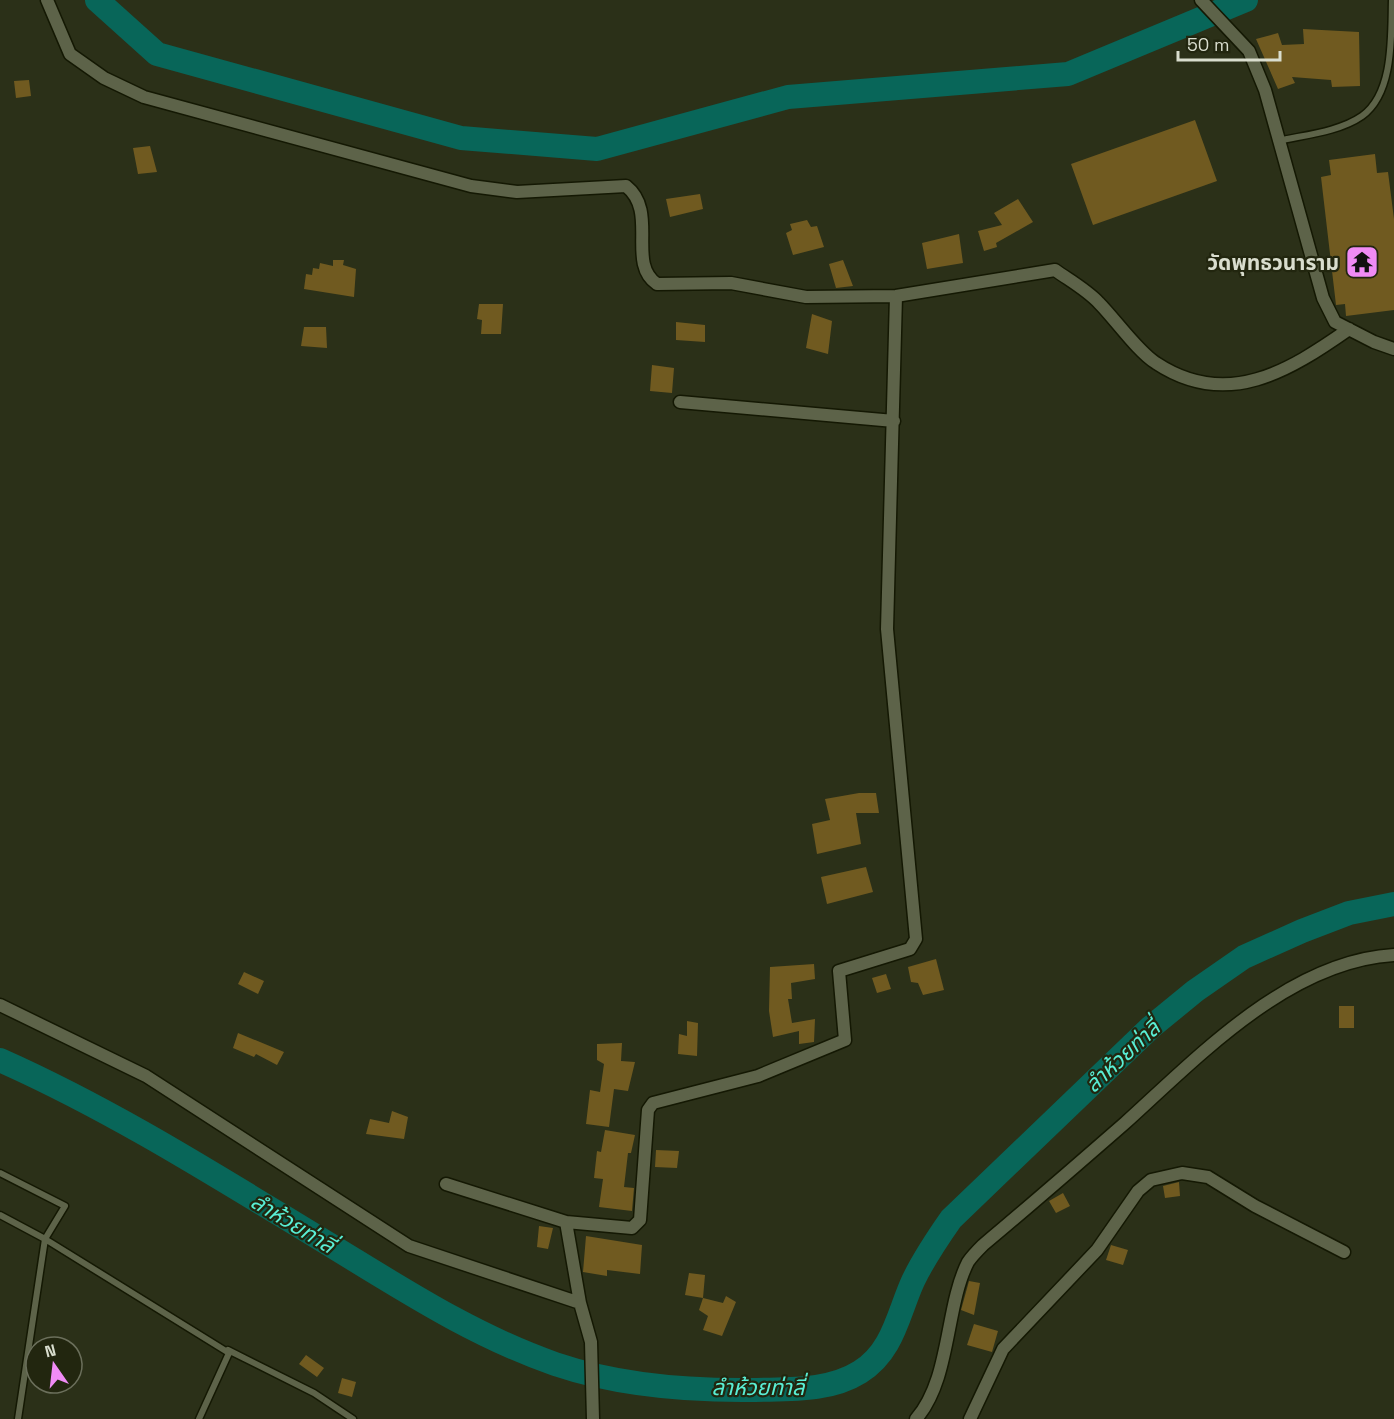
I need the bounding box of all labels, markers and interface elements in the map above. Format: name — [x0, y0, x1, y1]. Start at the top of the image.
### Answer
scale bar — [1178, 24, 1280, 62]
text: 50 m — [1187, 33, 1229, 56]
temple icon: วัดพุทธวนาราม — [1344, 244, 1380, 280]
place label: วัดพุทธวนาราม — [1207, 249, 1339, 276]
water label: ลำห้วยท่าลี่ — [1078, 1011, 1168, 1098]
water label: ลำห้วยท่าลี่ — [246, 1186, 344, 1261]
north arrow — [24, 1335, 84, 1395]
text: N — [43, 1339, 58, 1362]
water label: ลำห้วยท่าลี่ — [711, 1372, 808, 1401]

